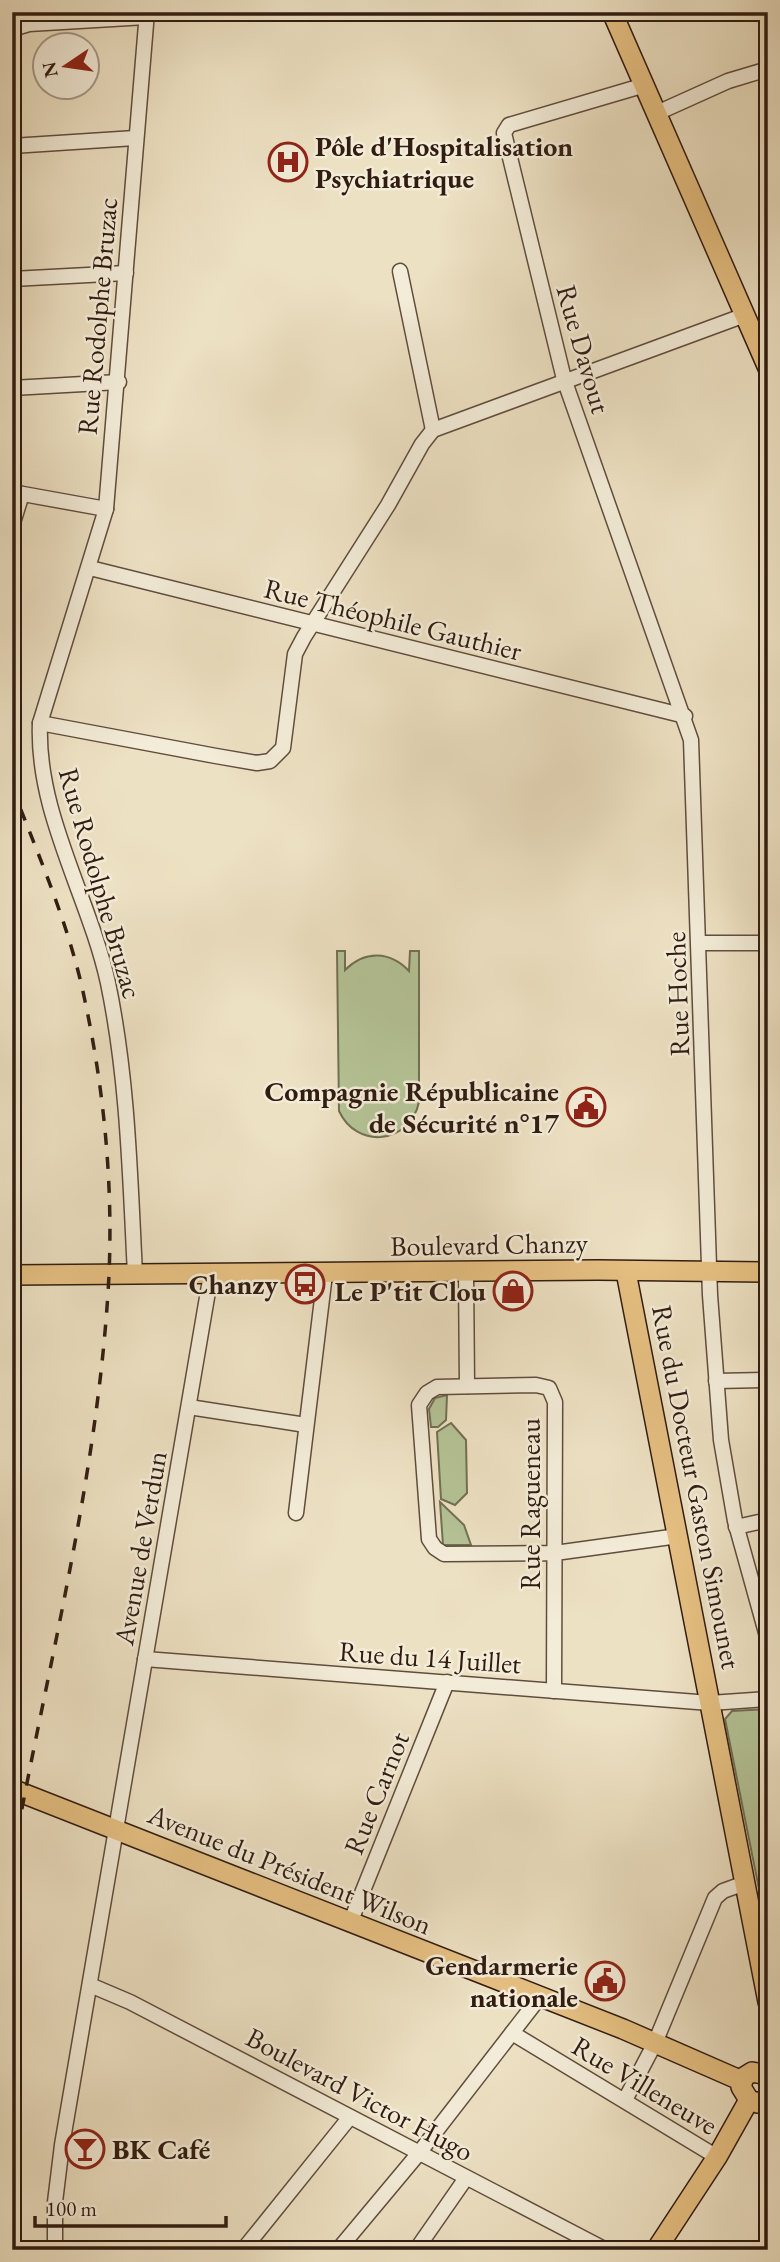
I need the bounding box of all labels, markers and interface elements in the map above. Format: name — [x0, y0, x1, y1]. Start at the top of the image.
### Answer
north arrow — [32, 32, 102, 102]
text: N — [36, 59, 64, 80]
place label: Pôle d'Hospitalisation Psychiatrique — [315, 128, 573, 196]
hospital icon: Pôle d'Hospitalisation Psychiatrique — [267, 141, 309, 183]
street label: Rue Rodolphe Bruzac — [69, 196, 125, 436]
street label: Rue Davout — [549, 281, 620, 418]
street label: Rue Théophile Gauthier — [260, 570, 526, 669]
street label: Rue Rodolphe Bruzac — [51, 764, 151, 1002]
street label: Rue Hoche — [657, 931, 697, 1057]
place label: Compagnie Républicaine de Sécurité n°17 — [265, 1073, 559, 1141]
public building icon: Compagnie Républicaine de Sécurité n°17 — [565, 1086, 607, 1128]
street label: Boulevard Chanzy — [390, 1224, 589, 1264]
bus stop icon: Chanzy — [284, 1263, 326, 1305]
place label: Chanzy — [189, 1266, 279, 1302]
shop icon: Le P'tit Clou — [492, 1270, 534, 1312]
place label: Le P'tit Clou — [334, 1273, 487, 1309]
street label: Rue du Docteur Gaston Simounet — [644, 1302, 750, 1672]
street label: Rue Ragueneau — [512, 1418, 548, 1590]
street label: Avenue de Verdun — [105, 1448, 175, 1649]
street label: Rue du 14 Juillet — [338, 1633, 523, 1681]
street label: Rue Carnot — [335, 1726, 417, 1860]
street label: Avenue du Président Wilson — [142, 1795, 437, 1942]
place label: Gendarmerie nationale — [425, 1947, 578, 2015]
public building icon: Gendarmerie nationale — [584, 1960, 626, 2002]
street label: Boulevard Victor Hugo — [240, 2019, 480, 2169]
street label: Rue Villeneuve — [566, 2027, 724, 2143]
bar icon: BK Café — [64, 2128, 106, 2170]
place label: BK Café — [112, 2131, 210, 2167]
scale bar — [35, 2185, 226, 2229]
text: 100 m — [46, 2195, 97, 2222]

